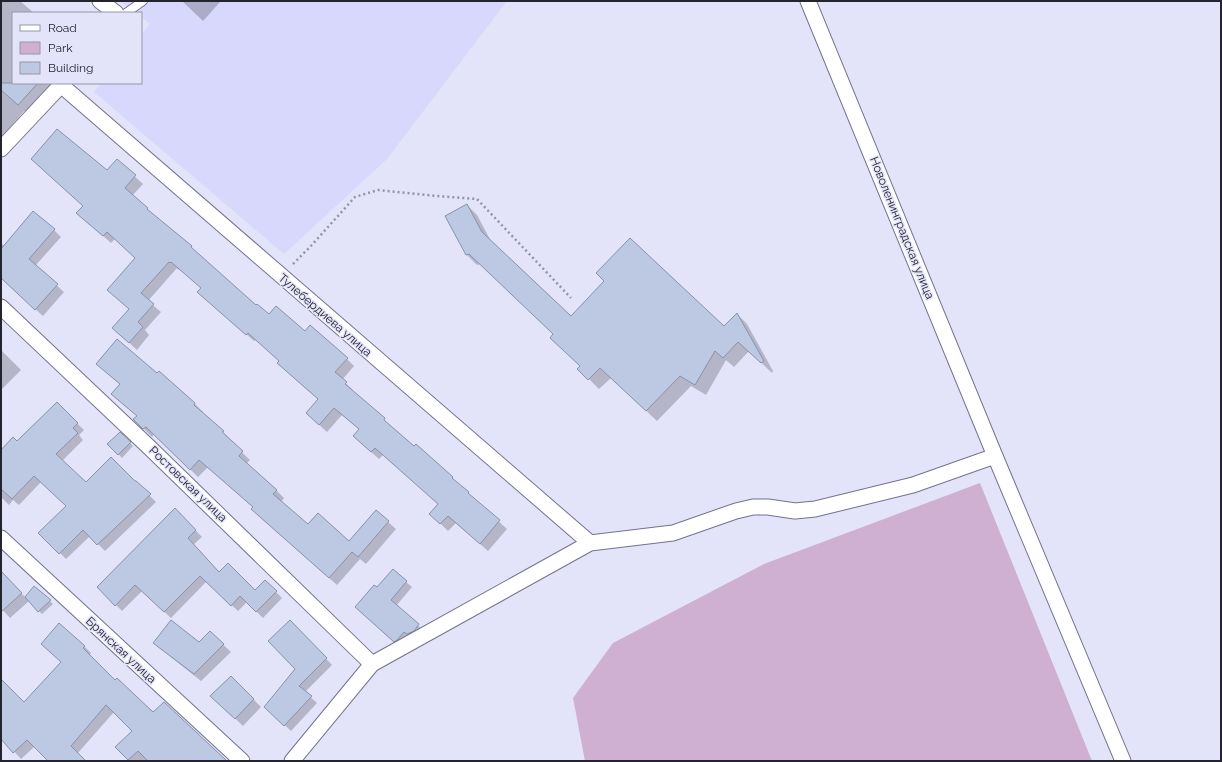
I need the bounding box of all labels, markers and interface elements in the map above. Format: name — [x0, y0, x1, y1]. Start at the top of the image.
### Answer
legend — [12, 12, 142, 84]
text: Road — [48, 21, 77, 35]
text: Park — [48, 41, 73, 55]
text: Building — [48, 61, 94, 75]
street label: Новоленинградская улица — [867, 155, 937, 301]
street label: Тулебердиева улица — [275, 271, 375, 359]
street label: Ростовская улица — [146, 443, 230, 525]
street label: Брянская улица — [83, 614, 159, 686]

